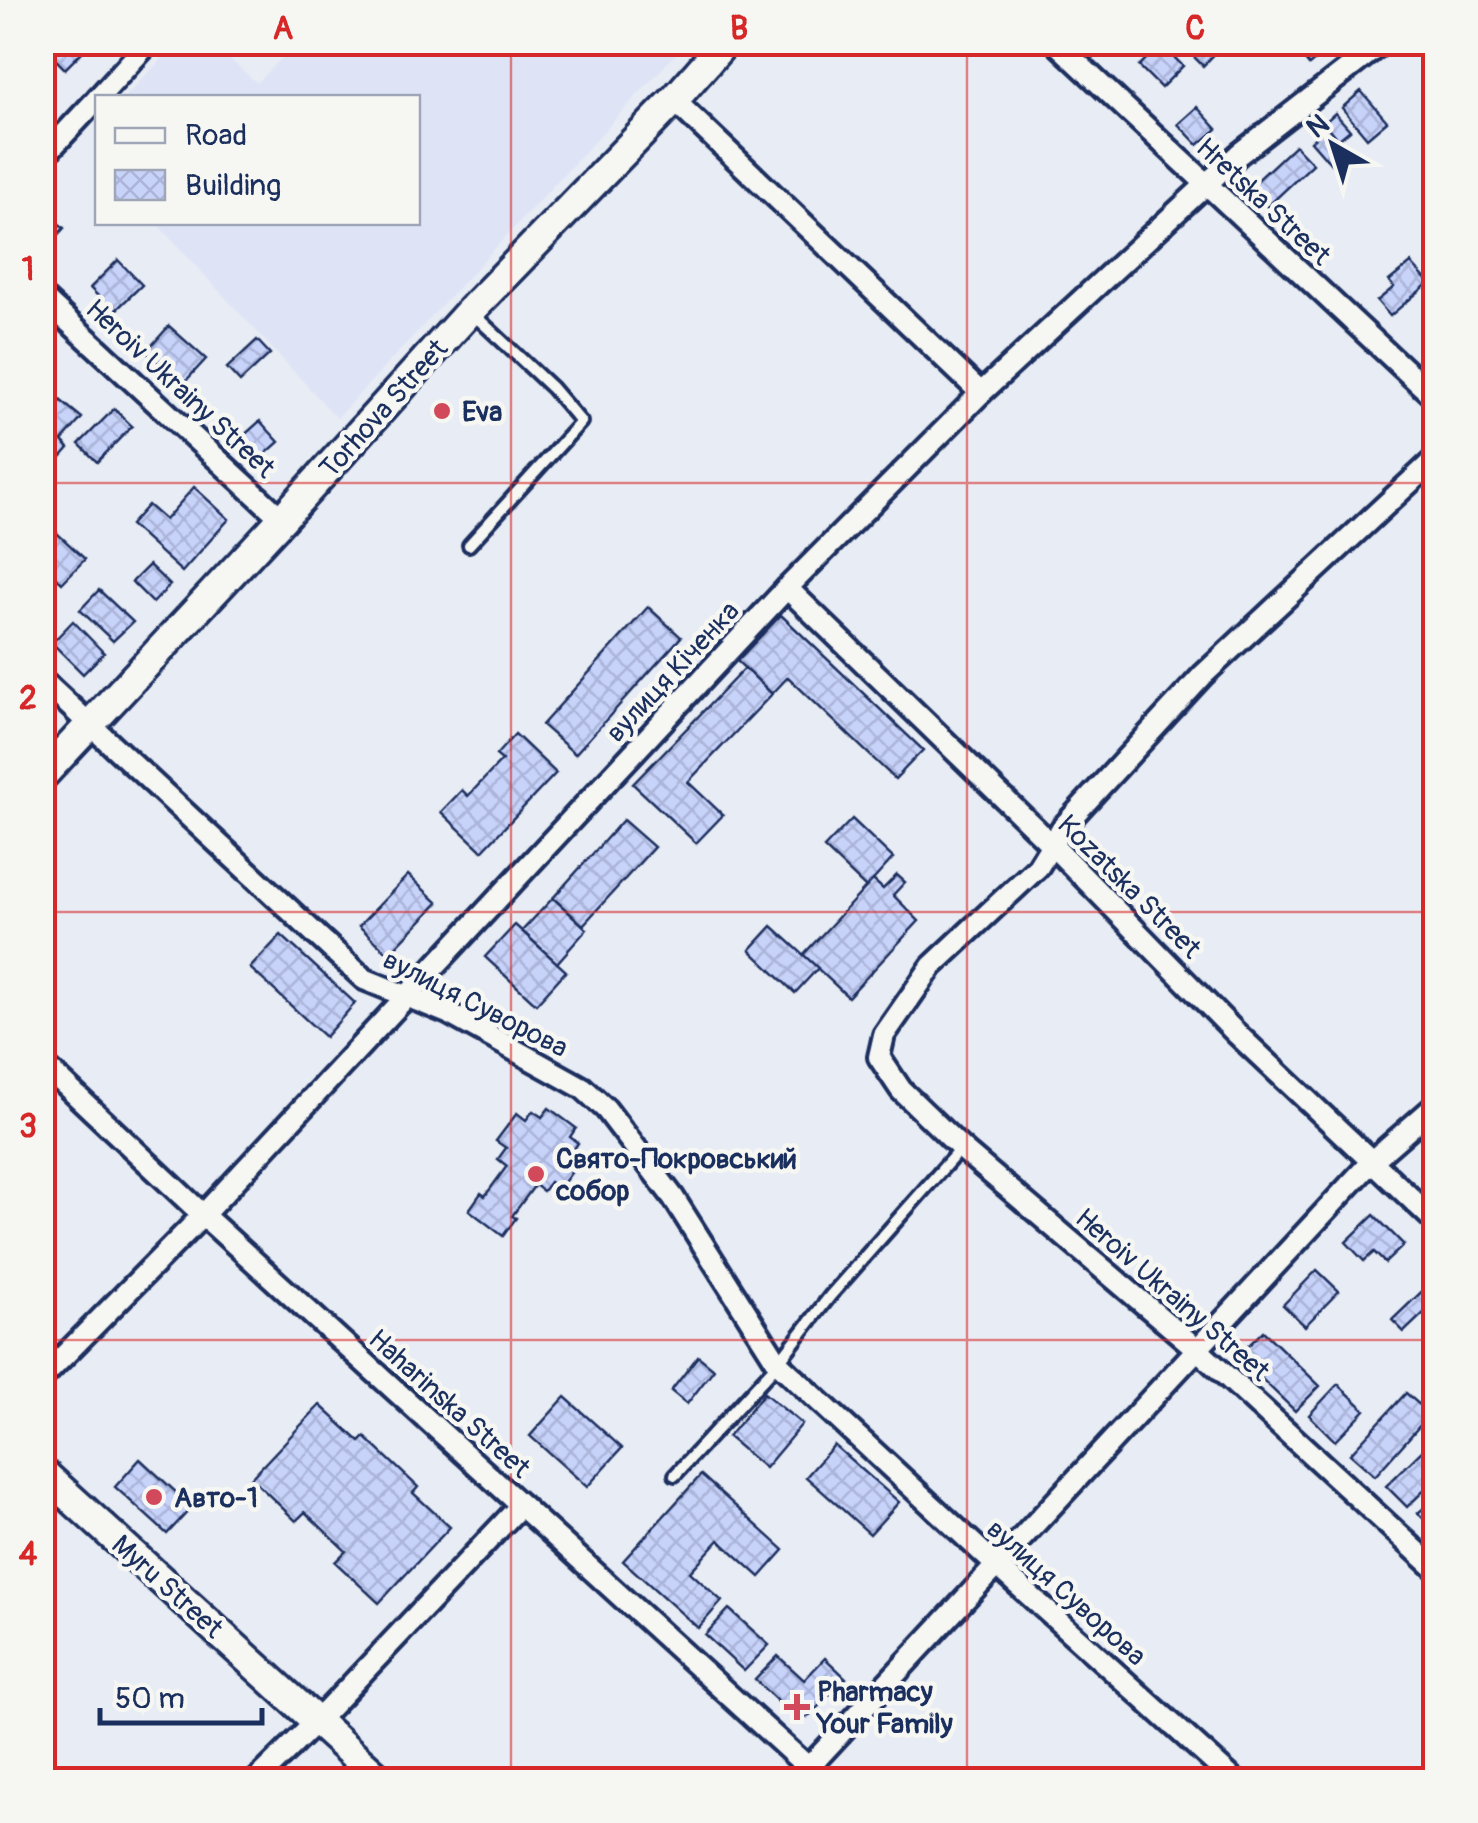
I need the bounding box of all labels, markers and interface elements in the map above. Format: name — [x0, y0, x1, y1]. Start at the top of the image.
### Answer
text: A — [273, 9, 294, 49]
text: B — [730, 9, 748, 49]
text: C — [1185, 9, 1205, 49]
legend — [95, 95, 420, 225]
north arrow — [1283, 95, 1383, 195]
text: N — [1300, 107, 1337, 146]
text: Road — [185, 117, 247, 154]
street label: Hretska Street — [1188, 131, 1338, 274]
text: Building — [185, 167, 281, 204]
text: 1 — [22, 250, 34, 290]
street label: Heroiv Ukrainy Street — [78, 292, 283, 486]
street label: Torhova Street — [313, 332, 456, 486]
place label: Eva — [462, 395, 502, 430]
marker: Eva — [431, 400, 453, 422]
street label: вулиця Кіченка — [599, 594, 747, 750]
text: 2 — [19, 679, 37, 719]
street label: Kozatska Street — [1050, 808, 1209, 967]
street label: вулиця Суворова — [377, 943, 574, 1066]
text: 3 — [19, 1107, 37, 1147]
place label: Свято-Покровський собор — [555, 1142, 797, 1209]
marker: Свято-Покровський собор — [525, 1163, 547, 1185]
street label: Heroiv Ukrainy Street — [1067, 1201, 1277, 1390]
street label: Haharinska Street — [361, 1322, 538, 1487]
place label: Авто-1 — [174, 1481, 258, 1516]
marker: Авто-1 — [143, 1486, 165, 1508]
street label: вулиця Суворова — [979, 1512, 1153, 1674]
street label: Myru Street — [104, 1528, 231, 1647]
text: 4 — [19, 1535, 38, 1575]
scale bar — [100, 1663, 262, 1725]
place label: Pharmacy Your Family — [815, 1675, 953, 1742]
text: 50 m — [115, 1680, 185, 1717]
marker: Pharmacy Your Family — [786, 1696, 808, 1718]

